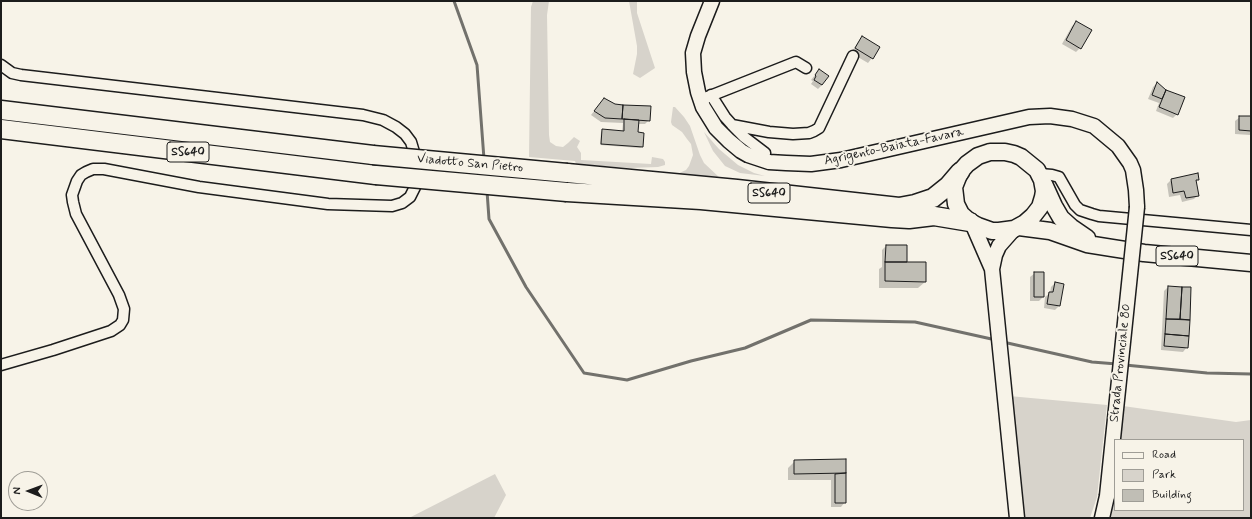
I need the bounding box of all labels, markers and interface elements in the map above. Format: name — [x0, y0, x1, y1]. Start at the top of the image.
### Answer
street label: Agrigento-Baiata-Favara — [823, 125, 965, 169]
road number: SS640 — [167, 142, 209, 162]
street label: Viadotto San Pietro — [416, 152, 524, 176]
road number: SS640 — [748, 183, 790, 203]
road number: SS640 — [1156, 246, 1198, 266]
street label: Strada Provinciale 80 — [1107, 303, 1135, 423]
legend — [1114, 439, 1244, 511]
text: Road — [1152, 447, 1176, 463]
text: Park — [1152, 467, 1176, 483]
north arrow — [8, 471, 48, 511]
text: N — [10, 487, 24, 495]
text: Building — [1152, 487, 1192, 503]

